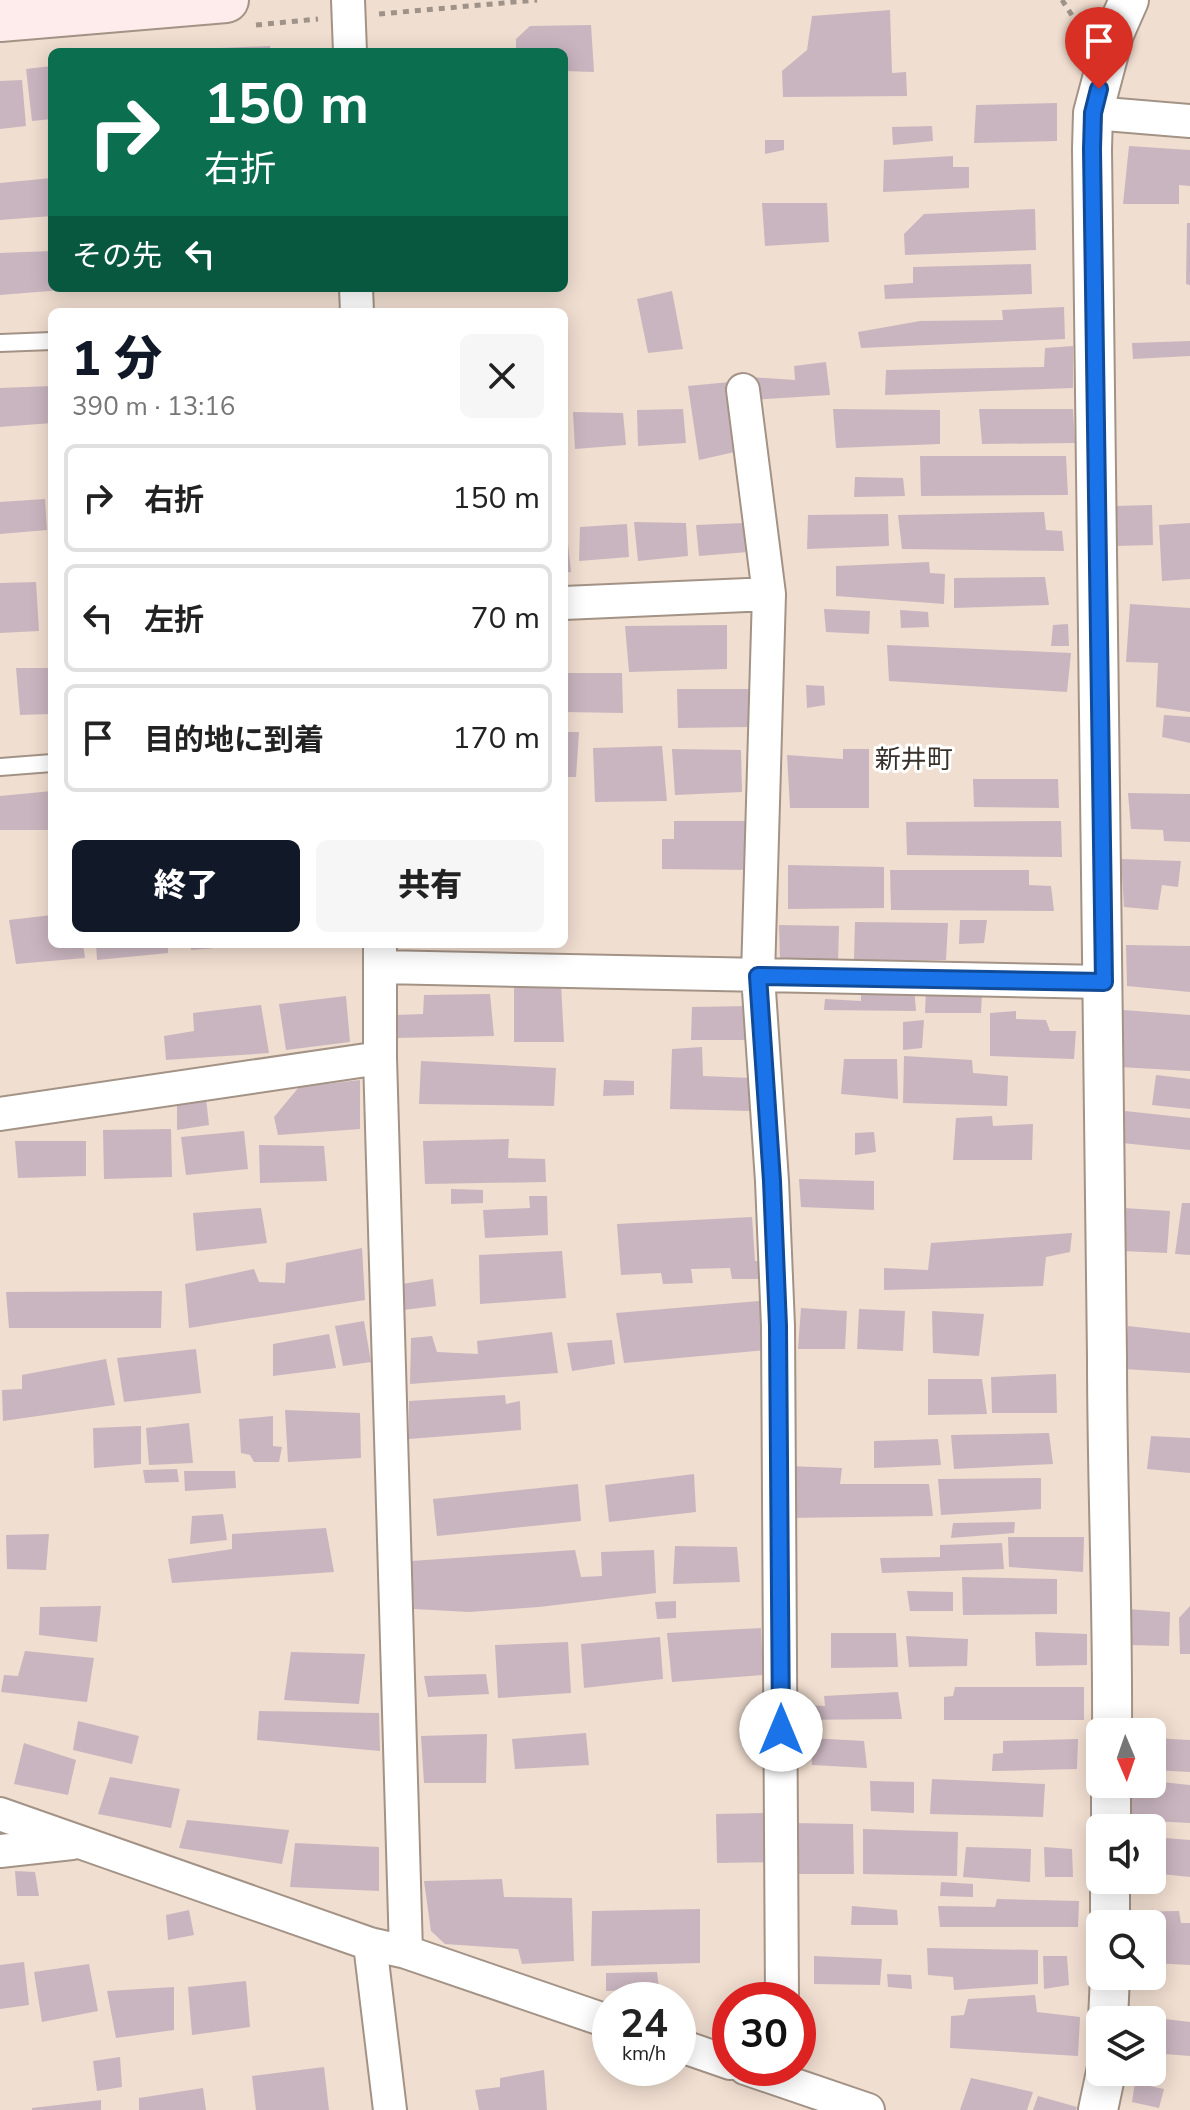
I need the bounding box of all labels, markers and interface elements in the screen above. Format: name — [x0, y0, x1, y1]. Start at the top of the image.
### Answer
pin — [1065, 7, 1133, 89]
icon: arrive — [1077, 19, 1121, 63]
text: 150 m — [204, 66, 369, 143]
icon: right — [72, 80, 176, 184]
text: 右折 — [204, 145, 276, 194]
icon: left — [178, 232, 222, 276]
text: その先 — [72, 236, 162, 277]
text: 1 分 — [72, 326, 162, 392]
button: close — [460, 334, 544, 418]
text: 390 m · 13:16 — [72, 389, 235, 424]
icon: right — [76, 476, 120, 520]
text: 150 m — [453, 478, 540, 519]
text: 右折 — [144, 480, 204, 521]
icon: left — [76, 596, 120, 640]
text: 70 m — [471, 598, 540, 639]
text: 左折 — [144, 600, 204, 641]
icon: arrive — [76, 716, 120, 760]
text: 170 m — [453, 718, 540, 759]
text: 目的地に到着 — [144, 720, 324, 761]
district label: 新井町 — [875, 742, 953, 777]
button: 終了 — [72, 840, 300, 932]
button: 共有 — [316, 840, 544, 932]
position arrow — [739, 1688, 823, 1772]
north arrow — [1086, 1718, 1166, 1798]
map controls — [1086, 1718, 1166, 2086]
button: sound — [1086, 1814, 1166, 1894]
button: search — [1086, 1910, 1166, 1990]
speed limit sign: 30 — [712, 1982, 816, 2086]
text: 24 — [620, 1997, 668, 2051]
button: layers — [1086, 2006, 1166, 2086]
text: km/h — [622, 2040, 666, 2067]

